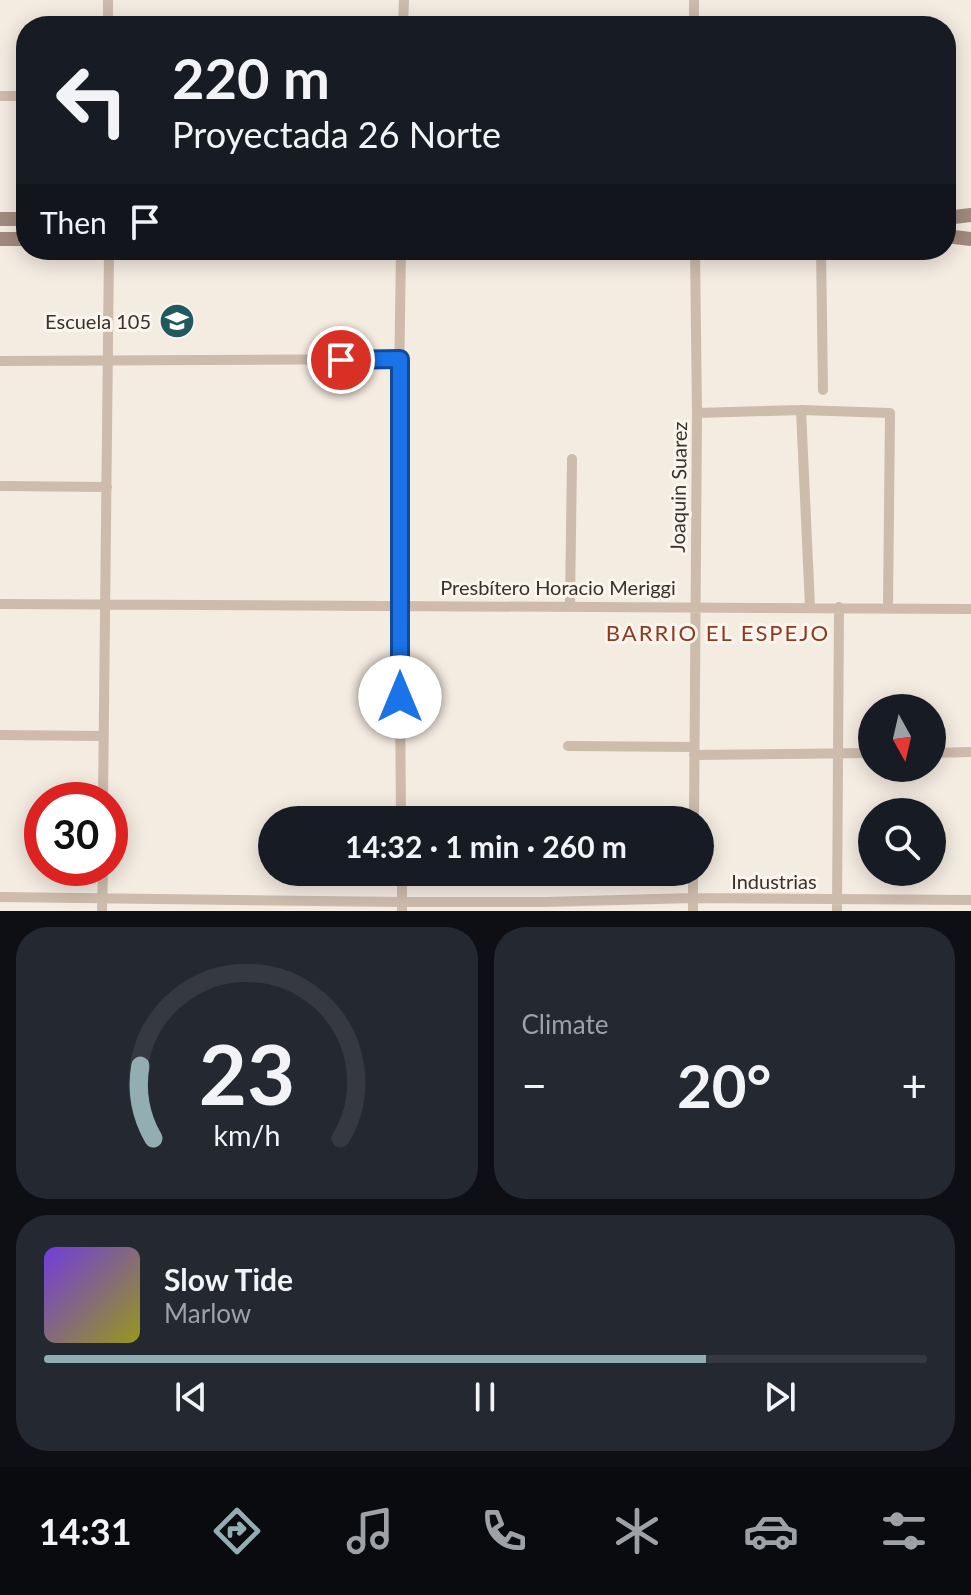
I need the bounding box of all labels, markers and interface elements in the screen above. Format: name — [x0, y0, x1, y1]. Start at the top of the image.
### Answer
text: 220 m — [172, 44, 330, 111]
icon: left — [40, 48, 144, 152]
text: Proyectada 26 Norte — [172, 112, 501, 156]
icon: arrive — [123, 200, 167, 244]
text: Then — [40, 204, 107, 240]
school or university icon: Escuela 105 — [158, 302, 196, 340]
place label: Escuela 105 — [45, 309, 151, 333]
pin — [307, 326, 375, 394]
icon: arrive — [319, 338, 363, 382]
street label: Joaquin Suarez — [665, 421, 691, 553]
street label: Presbítero Horacio Meriggi — [440, 575, 676, 599]
district label: BARRIO EL ESPEJO — [606, 619, 830, 646]
position arrow — [358, 655, 442, 739]
north arrow — [858, 694, 946, 782]
map controls — [858, 694, 946, 886]
speed limit sign: 30 — [24, 782, 128, 886]
button: search — [858, 798, 946, 886]
text: 14:32 · 1 min · 260 m — [345, 828, 627, 864]
street label: Industrias — [731, 869, 817, 893]
text: Climate — [522, 1008, 608, 1040]
text: 23 — [199, 1023, 295, 1123]
text: 20° — [677, 1049, 772, 1121]
text: − — [522, 1059, 547, 1111]
text: + — [901, 1059, 927, 1111]
text: km/h — [213, 1118, 280, 1152]
text: Slow Tide — [164, 1261, 293, 1297]
text: Marlow — [164, 1297, 251, 1329]
icon: previous — [169, 1375, 213, 1419]
icon: pause — [463, 1375, 507, 1419]
icon: next — [758, 1375, 802, 1419]
icon: directions — [209, 1503, 265, 1559]
icon: music — [342, 1503, 398, 1559]
icon: phone — [476, 1503, 532, 1559]
icon: climate — [609, 1503, 665, 1559]
icon: car — [743, 1503, 799, 1559]
icon: filters — [876, 1503, 932, 1559]
text: 14:31 — [39, 1509, 132, 1553]

